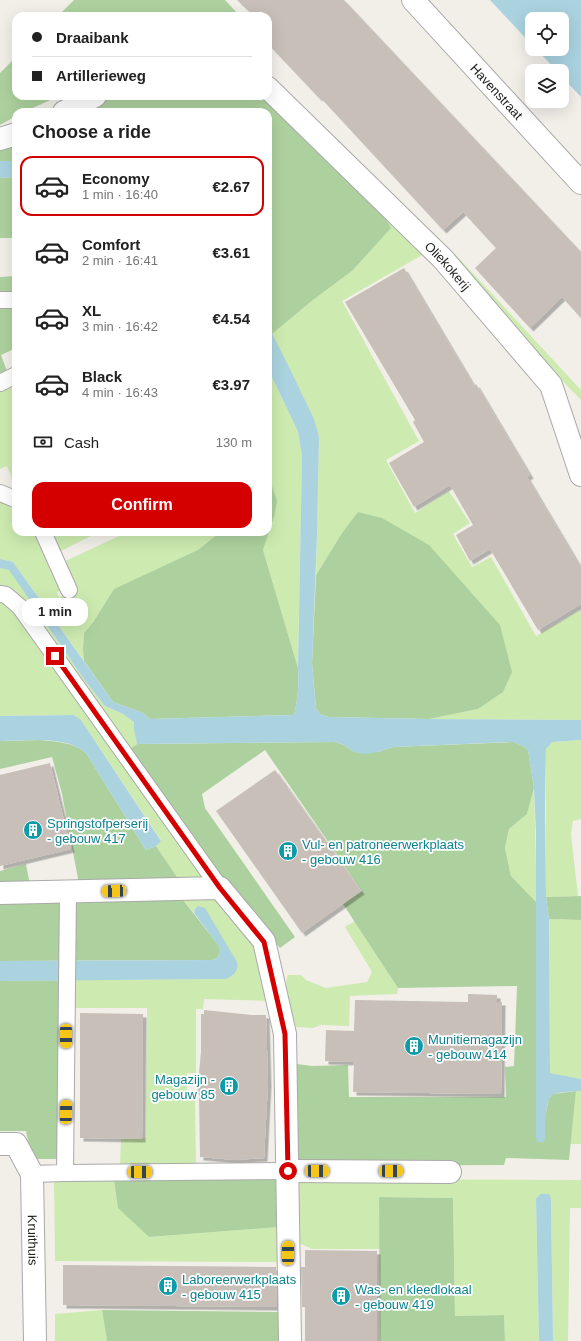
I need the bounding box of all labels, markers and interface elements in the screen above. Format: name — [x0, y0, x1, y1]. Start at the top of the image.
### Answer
map controls — [525, 12, 569, 108]
button: locate — [525, 12, 569, 56]
text: Draaibank — [56, 29, 129, 46]
street label: Havenstraat — [467, 61, 526, 123]
button: layers — [525, 64, 569, 108]
text: Artillerieweg — [56, 67, 146, 84]
text: Choose a ride — [32, 122, 151, 142]
icon: car — [34, 168, 70, 204]
text: Economy — [82, 170, 150, 187]
text: €2.67 — [212, 178, 250, 195]
text: 1 min · 16:40 — [82, 187, 158, 202]
icon: car — [34, 234, 70, 270]
text: Comfort — [82, 236, 140, 253]
street label: Oliekokerij — [422, 239, 474, 294]
text: €3.61 — [212, 244, 250, 261]
text: 2 min · 16:41 — [82, 253, 158, 268]
icon: car — [34, 300, 70, 336]
text: XL — [82, 302, 101, 319]
text: €4.54 — [212, 310, 250, 327]
text: 3 min · 16:42 — [82, 319, 158, 334]
icon: car — [34, 366, 70, 402]
text: Black — [82, 368, 122, 385]
text: €3.97 — [212, 376, 250, 393]
text: 4 min · 16:43 — [82, 385, 158, 400]
icon: cash — [32, 431, 54, 453]
text: Cash — [64, 434, 99, 451]
text: 130 m — [216, 435, 252, 450]
button: Confirm — [32, 482, 252, 528]
callout: 1 min — [22, 598, 88, 626]
text: 1 min — [38, 604, 72, 619]
route end — [46, 647, 64, 665]
place label: Springstofperserij - gebouw 417 — [47, 816, 148, 846]
building icon: Springstofperserij - gebouw 417 — [22, 819, 44, 841]
place label: Vul- en patroneerwerkplaats - gebouw 416 — [302, 837, 465, 867]
building icon: Vul- en patroneerwerkplaats - gebouw 416 — [277, 840, 299, 862]
car — [102, 885, 126, 897]
car — [60, 1024, 72, 1048]
place label: Munitiemagazijn - gebouw 414 — [428, 1032, 522, 1062]
building icon: Munitiemagazijn - gebouw 414 — [403, 1035, 425, 1057]
place label: Magazijn - gebouw 85 — [151, 1072, 215, 1102]
building icon: Magazijn - gebouw 85 — [218, 1075, 240, 1097]
car — [60, 1100, 72, 1124]
route start — [279, 1162, 297, 1180]
car — [305, 1165, 329, 1177]
car — [379, 1165, 403, 1177]
car — [128, 1166, 152, 1178]
street label: Kruithuis — [25, 1215, 41, 1266]
car — [282, 1241, 294, 1265]
place label: Laboreerwerkplaats - gebouw 415 — [182, 1272, 297, 1302]
building icon: Laboreerwerkplaats - gebouw 415 — [157, 1275, 179, 1297]
place label: Was- en kleedlokaal - gebouw 419 — [355, 1282, 472, 1312]
building icon: Was- en kleedlokaal - gebouw 419 — [330, 1285, 352, 1307]

